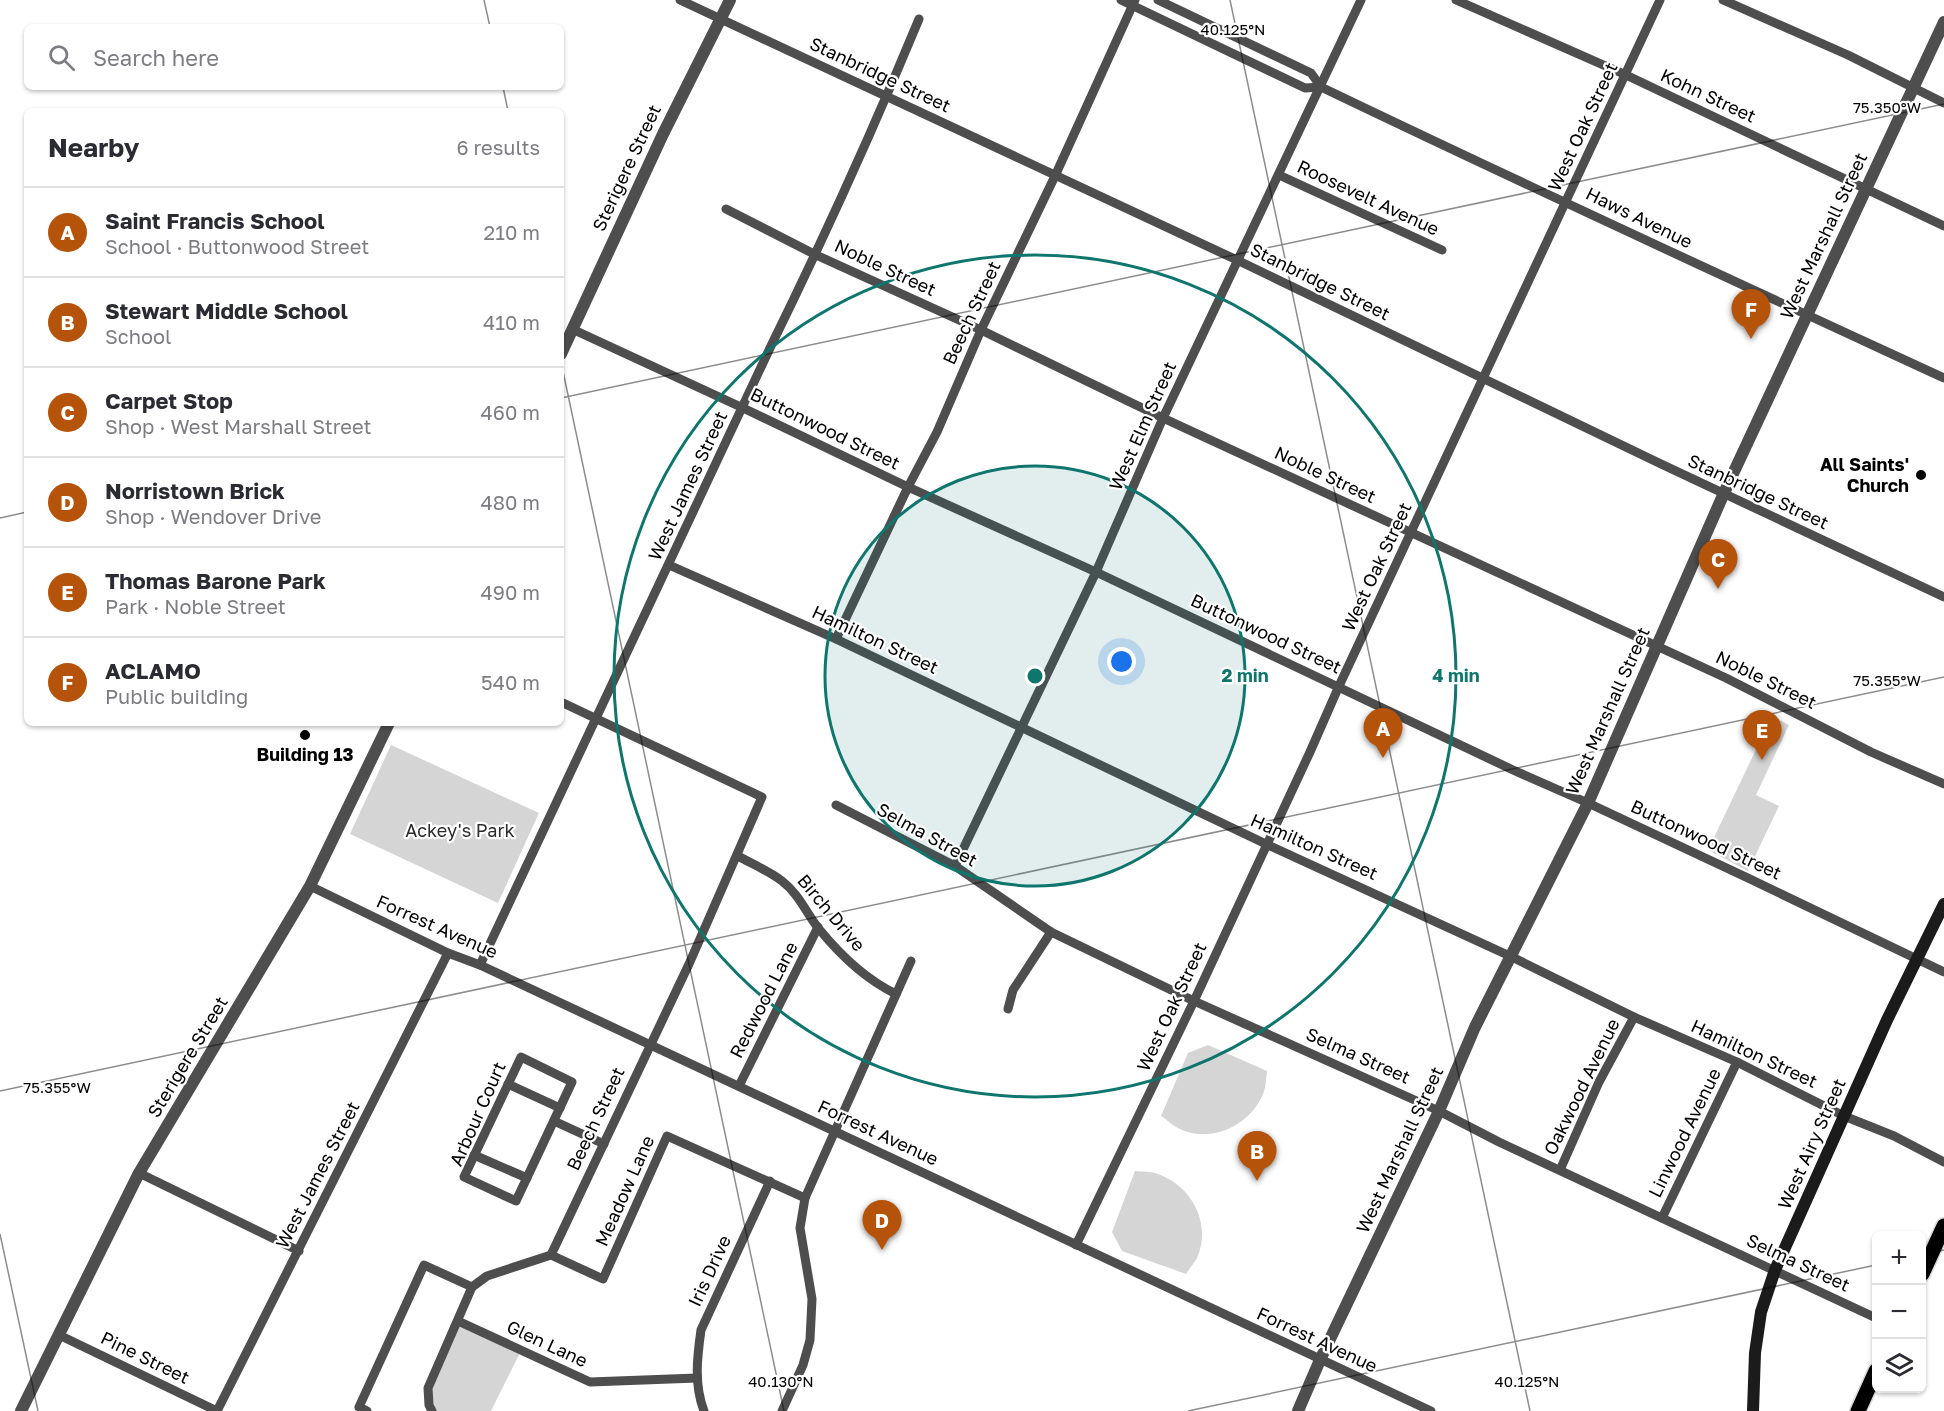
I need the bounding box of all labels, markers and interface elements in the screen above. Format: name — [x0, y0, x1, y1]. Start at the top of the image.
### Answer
text: 40.125°N — [1201, 20, 1265, 38]
search box — [24, 24, 564, 90]
street label: Stanbridge Street — [806, 32, 954, 116]
icon: search — [45, 41, 78, 74]
text: Search here — [93, 44, 219, 71]
street label: West Oak Street — [1543, 59, 1622, 195]
street label: Kohn Street — [1657, 63, 1760, 127]
text: 75.350°W — [1853, 98, 1921, 116]
street label: Sterigere Street — [587, 101, 665, 234]
text: Nearby — [48, 132, 139, 163]
text: 6 results — [456, 135, 540, 159]
street label: West Marshall Street — [1775, 149, 1871, 322]
street label: Roosevelt Avenue — [1294, 155, 1443, 240]
street label: Haws Avenue — [1583, 182, 1696, 252]
text: Saint Francis School — [105, 207, 325, 234]
text: A — [60, 220, 75, 244]
text: 210 m — [484, 220, 540, 244]
text: School · Buttonwood Street — [105, 234, 369, 258]
street label: Noble Street — [831, 234, 940, 300]
street label: Stanbridge Street — [1247, 238, 1394, 324]
street label: Beech Street — [938, 257, 1005, 368]
pin: F — [1732, 290, 1770, 339]
text: Stewart Middle School — [105, 297, 348, 324]
text: B — [60, 310, 75, 334]
text: 410 m — [483, 310, 540, 334]
text: School — [105, 324, 171, 348]
street label: West Elm Street — [1104, 358, 1180, 493]
street label: Buttonwood Street — [747, 382, 904, 474]
text: Carpet Stop — [105, 387, 233, 414]
text: C — [60, 400, 75, 424]
text: 460 m — [481, 400, 540, 424]
street label: West James Street — [643, 407, 731, 564]
text: Shop · West Marshall Street — [105, 414, 372, 438]
street label: Noble Street — [1271, 441, 1380, 507]
street label: Stanbridge Street — [1684, 449, 1832, 533]
place label: All Saints' Church — [1820, 453, 1909, 496]
marker: All Saints' Church — [1914, 468, 1928, 482]
text: Norristown Brick — [105, 477, 285, 504]
text: D — [60, 490, 75, 514]
text: 480 m — [481, 490, 540, 514]
street label: West Oak Street — [1337, 499, 1416, 635]
text: Shop · Wendover Drive — [105, 504, 321, 528]
pin: C — [1698, 540, 1738, 589]
text: Thomas Barone Park — [105, 567, 326, 594]
text: E — [61, 580, 74, 604]
text: 490 m — [481, 580, 540, 604]
street label: Buttonwood Street — [1188, 589, 1345, 678]
text: Park · Noble Street — [105, 594, 286, 618]
street label: Hamilton Street — [809, 600, 942, 678]
street label: West Marshall Street — [1560, 623, 1654, 798]
street label: Noble Street — [1712, 645, 1820, 713]
your location — [1107, 647, 1136, 676]
text: ACLAMO — [105, 657, 201, 684]
text: 2 min — [1221, 664, 1269, 686]
text: 4 min — [1432, 664, 1480, 686]
centre of rings — [1025, 666, 1045, 686]
text: F — [62, 670, 73, 694]
text: 540 m — [481, 670, 540, 694]
text: 75.355°W — [1853, 671, 1921, 689]
text: Public building — [105, 684, 248, 708]
pin: A — [1364, 708, 1402, 758]
pin: E — [1742, 710, 1782, 760]
marker: Building 13 — [298, 728, 312, 742]
place label: Building 13 — [257, 743, 354, 765]
street label: Buttonwood Street — [1628, 795, 1785, 884]
street label: Selma Street — [873, 797, 982, 871]
street label: Hamilton Street — [1247, 808, 1381, 884]
park label: Ackey's Park — [405, 819, 515, 841]
street label: Birch Drive — [793, 869, 870, 955]
street label: Forrest Avenue — [373, 890, 501, 963]
street label: Redwood Lane — [724, 938, 802, 1061]
street label: West Oak Street — [1132, 939, 1211, 1075]
street label: Sterigere Street — [142, 992, 232, 1121]
street label: Hamilton Street — [1688, 1014, 1821, 1092]
street label: Oakwood Avenue — [1539, 1015, 1624, 1158]
street label: Selma Street — [1303, 1022, 1414, 1088]
street label: Arbour Court — [444, 1058, 510, 1169]
street label: Beech Street — [562, 1063, 629, 1174]
street label: West Marshall Street — [1351, 1063, 1447, 1236]
street label: Linwood Avenue — [1643, 1064, 1725, 1201]
street label: West Airy Street — [1772, 1075, 1850, 1212]
text: 75.355°W — [23, 1078, 91, 1096]
street label: Forrest Avenue — [815, 1095, 942, 1170]
street label: West James Street — [271, 1097, 364, 1252]
street label: Meadow Lane — [590, 1132, 658, 1249]
pin: B — [1238, 1132, 1276, 1181]
pin: D — [862, 1200, 902, 1250]
street label: Selma Street — [1743, 1229, 1854, 1296]
street label: Iris Drive — [683, 1231, 735, 1310]
map controls — [1872, 1231, 1926, 1393]
button: + — [1872, 1231, 1926, 1285]
button: − — [1872, 1285, 1926, 1339]
street label: Forrest Avenue — [1254, 1302, 1381, 1377]
street label: Glen Lane — [504, 1315, 591, 1371]
street label: Pine Street — [98, 1326, 193, 1388]
button: layers — [1872, 1339, 1926, 1393]
text: 40.130°N — [748, 1372, 814, 1390]
text: 40.125°N — [1495, 1372, 1559, 1390]

